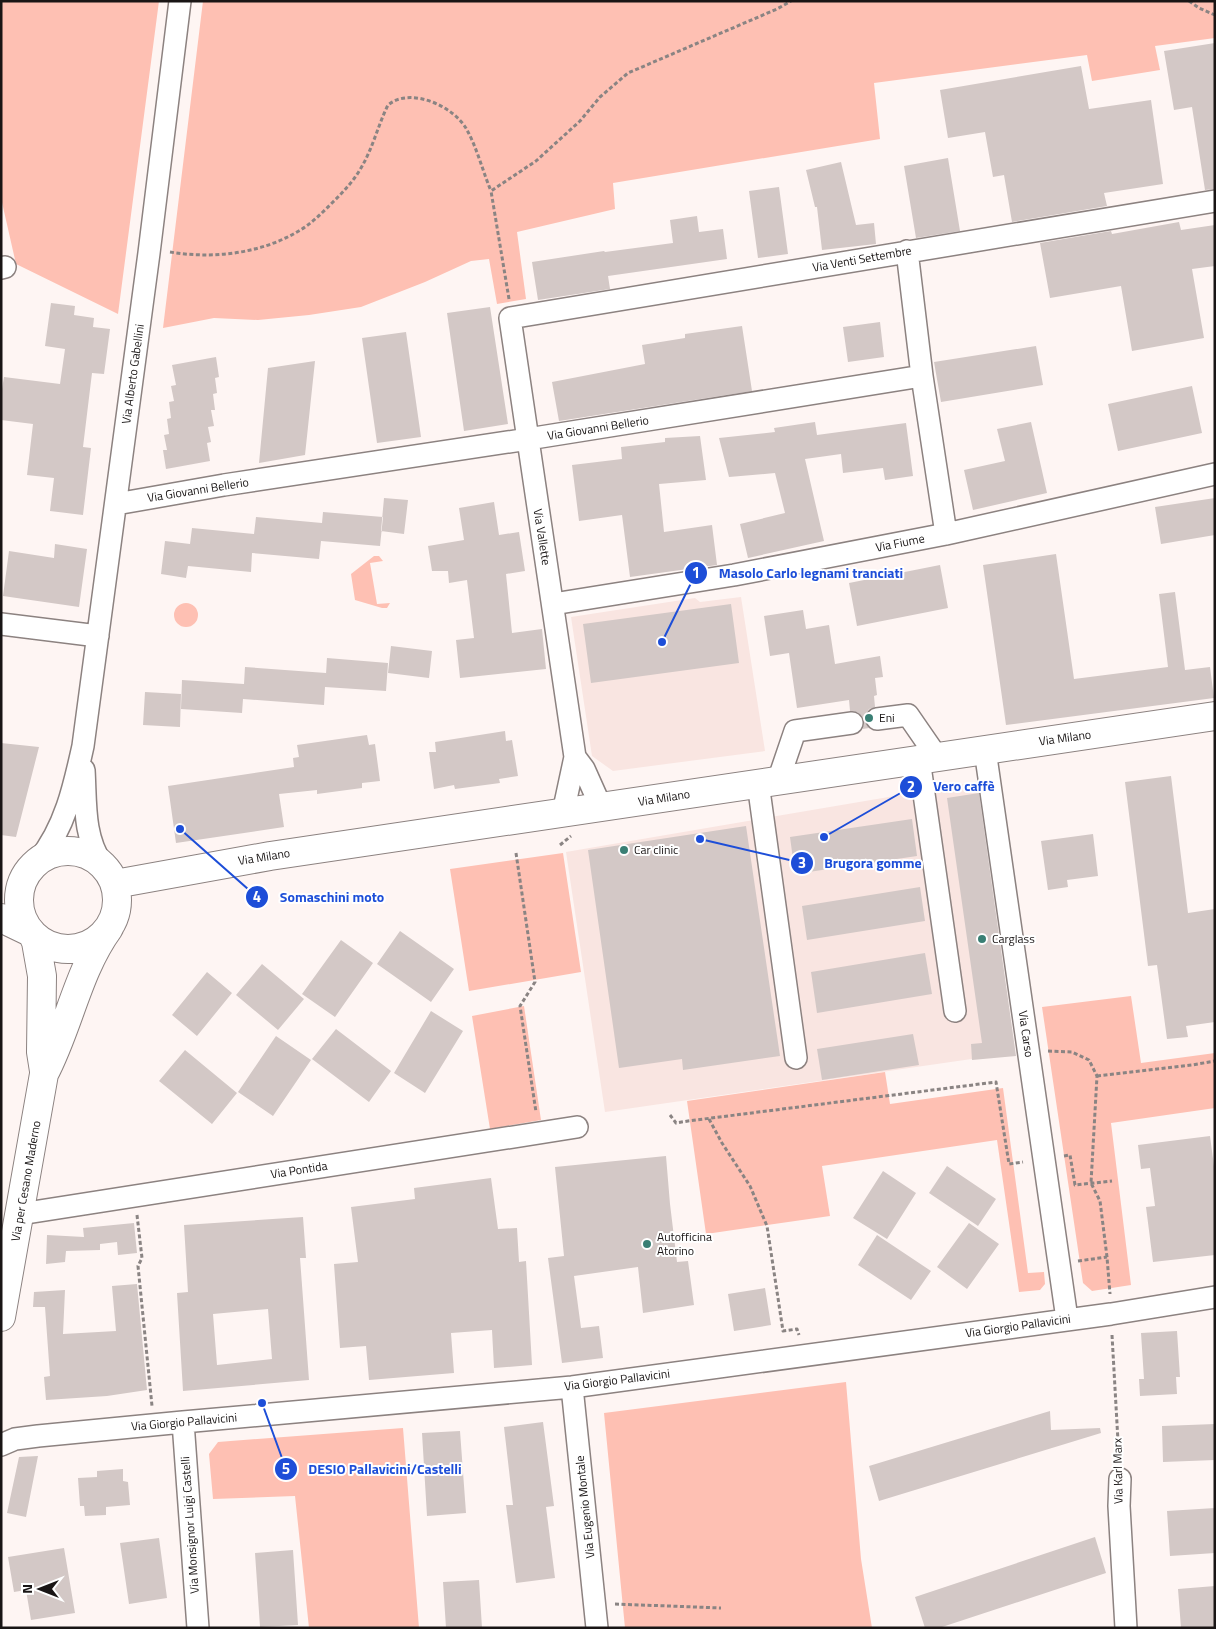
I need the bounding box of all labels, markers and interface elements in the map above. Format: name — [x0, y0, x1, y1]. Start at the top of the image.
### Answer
street label: Via Venti Settembre — [811, 240, 913, 277]
street label: Via Alberto Gabellini — [116, 323, 149, 425]
street label: Via Giovanni Bellerio — [546, 410, 650, 445]
street label: Via Giovanni Bellerio — [146, 472, 250, 507]
street label: Via Vallette — [529, 507, 556, 567]
street label: Via Fiume — [874, 528, 926, 557]
callout: Masolo Carlo legnami tranciati — [684, 559, 913, 588]
text: 1 — [692, 561, 700, 584]
text: Masolo Carlo legnami tranciati — [719, 562, 903, 583]
place label: Eni — [879, 708, 895, 727]
marker: Eni — [863, 712, 875, 724]
street label: Via Milano — [1038, 724, 1092, 751]
callout: Vero caffè — [898, 772, 1005, 801]
text: 2 — [907, 775, 915, 798]
text: Vero caffè — [933, 775, 995, 796]
street label: Via Milano — [636, 784, 691, 811]
place label: Car clinic — [634, 840, 678, 859]
street label: Via Milano — [236, 843, 291, 870]
marker: Car clinic — [618, 844, 630, 856]
callout: Brugora gomme — [789, 848, 932, 877]
text: 3 — [798, 851, 806, 874]
text: Brugora gomme — [824, 852, 922, 873]
callout: Somaschini moto — [245, 882, 394, 911]
text: 4 — [253, 885, 261, 908]
text: Somaschini moto — [280, 886, 384, 907]
place label: Carglass — [992, 929, 1035, 948]
marker: Carglass — [976, 933, 988, 945]
street label: Via Carso — [1014, 1009, 1039, 1058]
street label: Via per Cesano Maderno — [6, 1119, 45, 1243]
street label: Via Pontida — [269, 1156, 329, 1183]
place label: Autofficina Atorino — [657, 1227, 712, 1260]
marker: Autofficina Atorino — [641, 1238, 653, 1250]
street label: Via Giorgio Pallavicini — [964, 1309, 1072, 1342]
street label: Via Giorgio Pallavicini — [563, 1364, 671, 1395]
street label: Via Giorgio Pallavicini — [130, 1407, 238, 1436]
street label: Via Karl Marx — [1107, 1437, 1128, 1504]
callout: DESIO Pallavicini/Castelli — [273, 1455, 472, 1484]
street label: Via Eugenio Montale — [570, 1455, 599, 1559]
street label: Via Monsignor Luigi Castelli — [175, 1456, 204, 1594]
text: 5 — [282, 1457, 290, 1480]
text: DESIO Pallavicini/Castelli — [308, 1458, 462, 1479]
north arrow — [15, 1564, 65, 1614]
text: N — [16, 1584, 37, 1594]

